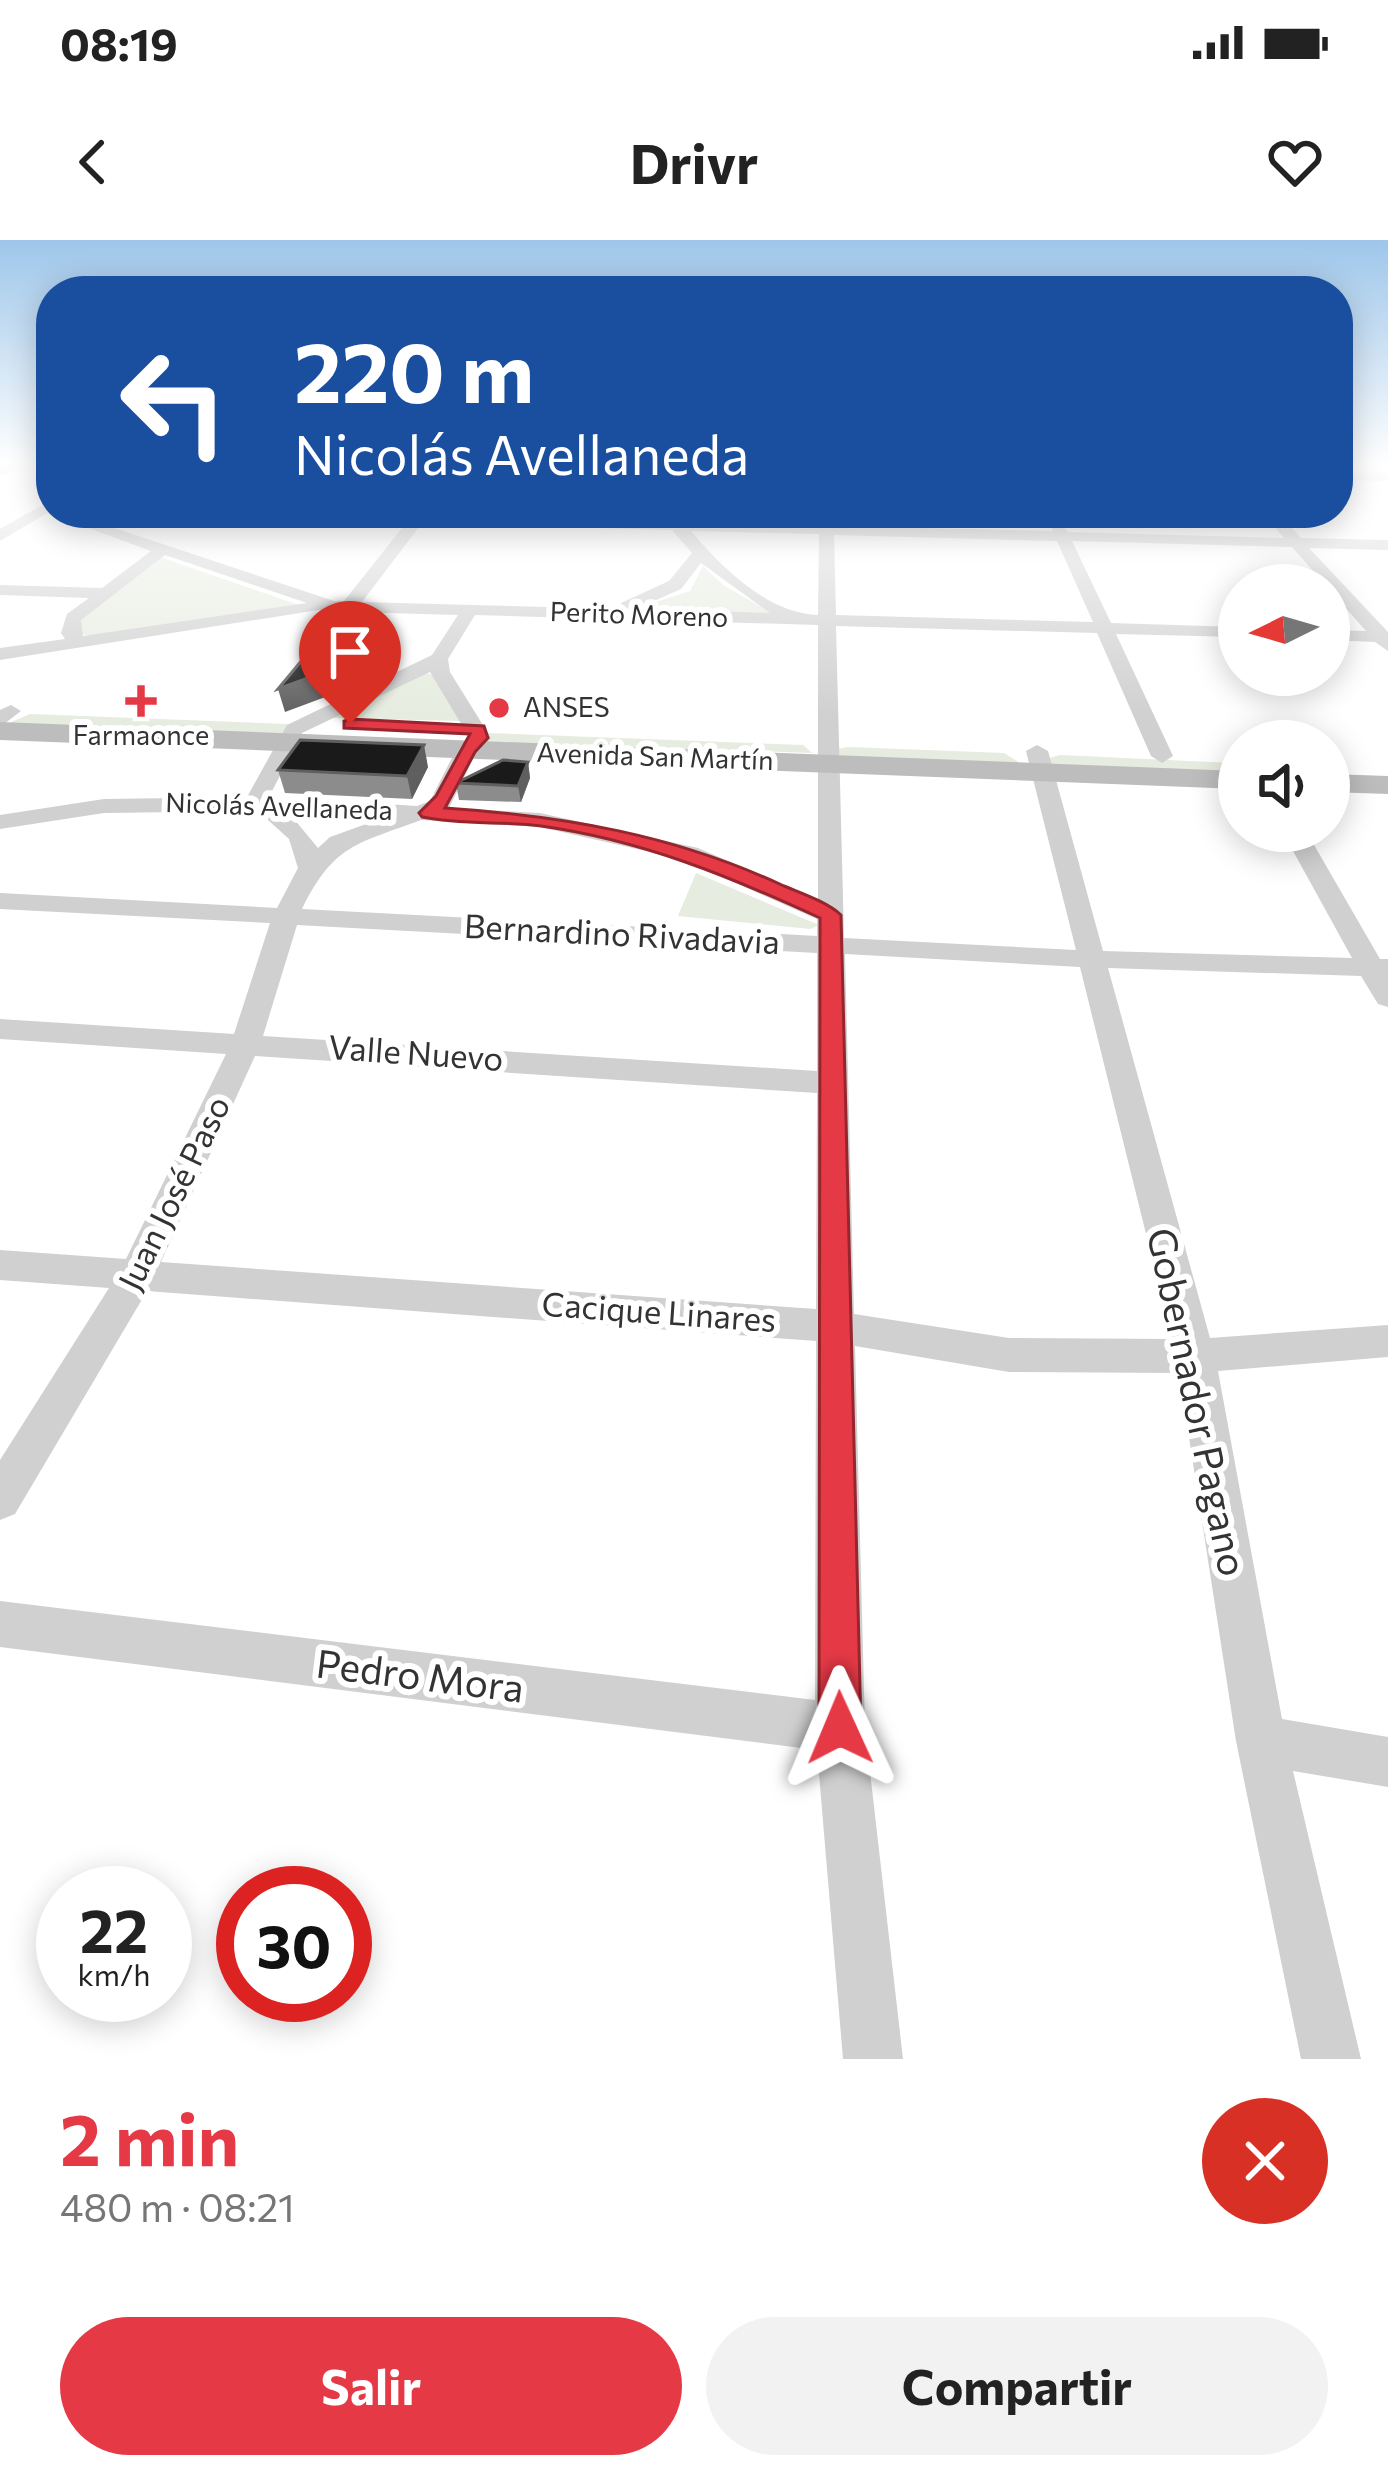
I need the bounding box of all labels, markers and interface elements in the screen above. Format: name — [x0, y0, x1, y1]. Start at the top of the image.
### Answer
text: 08:19 — [60, 15, 178, 70]
icon: back — [60, 129, 126, 195]
text: Drivr — [630, 129, 758, 195]
icon: heart — [1262, 129, 1328, 195]
text: 220 m — [294, 318, 534, 420]
icon: left — [96, 324, 252, 480]
text: Nicolás Avellaneda — [294, 420, 749, 486]
north arrow — [1218, 564, 1350, 696]
map controls — [1218, 564, 1350, 852]
street label: Perito Moreno — [549, 594, 729, 633]
pin — [299, 601, 401, 724]
icon: arrive — [317, 619, 383, 685]
marker: Farmaonce — [128, 688, 154, 714]
place label: ANSES — [523, 690, 610, 723]
marker: ANSES — [486, 695, 512, 721]
place label: Farmaonce — [73, 718, 209, 751]
button: sound — [1218, 720, 1350, 852]
street label: Avenida San Martín — [536, 735, 774, 776]
street label: Nicolás Avellaneda — [165, 785, 393, 826]
street label: Bernardino Rivadavia — [463, 904, 781, 961]
street label: Valle Nuevo — [327, 1025, 505, 1078]
street label: Juan José Paso — [108, 1089, 237, 1296]
street label: Gobernador Pagano — [1139, 1223, 1259, 1580]
street label: Cacique Linares — [541, 1282, 778, 1339]
street label: Pedro Mora — [314, 1637, 527, 1711]
position arrow — [777, 1665, 903, 1791]
speed limit sign: 30 — [216, 1866, 372, 2022]
text: 22 — [80, 1892, 148, 1965]
text: km/h — [78, 1955, 150, 1992]
text: 2 min — [60, 2093, 239, 2181]
button: close — [1202, 2098, 1328, 2224]
text: 480 m · 08:21 — [60, 2182, 295, 2230]
button: Salir — [60, 2317, 682, 2455]
button: Compartir — [706, 2317, 1328, 2455]

